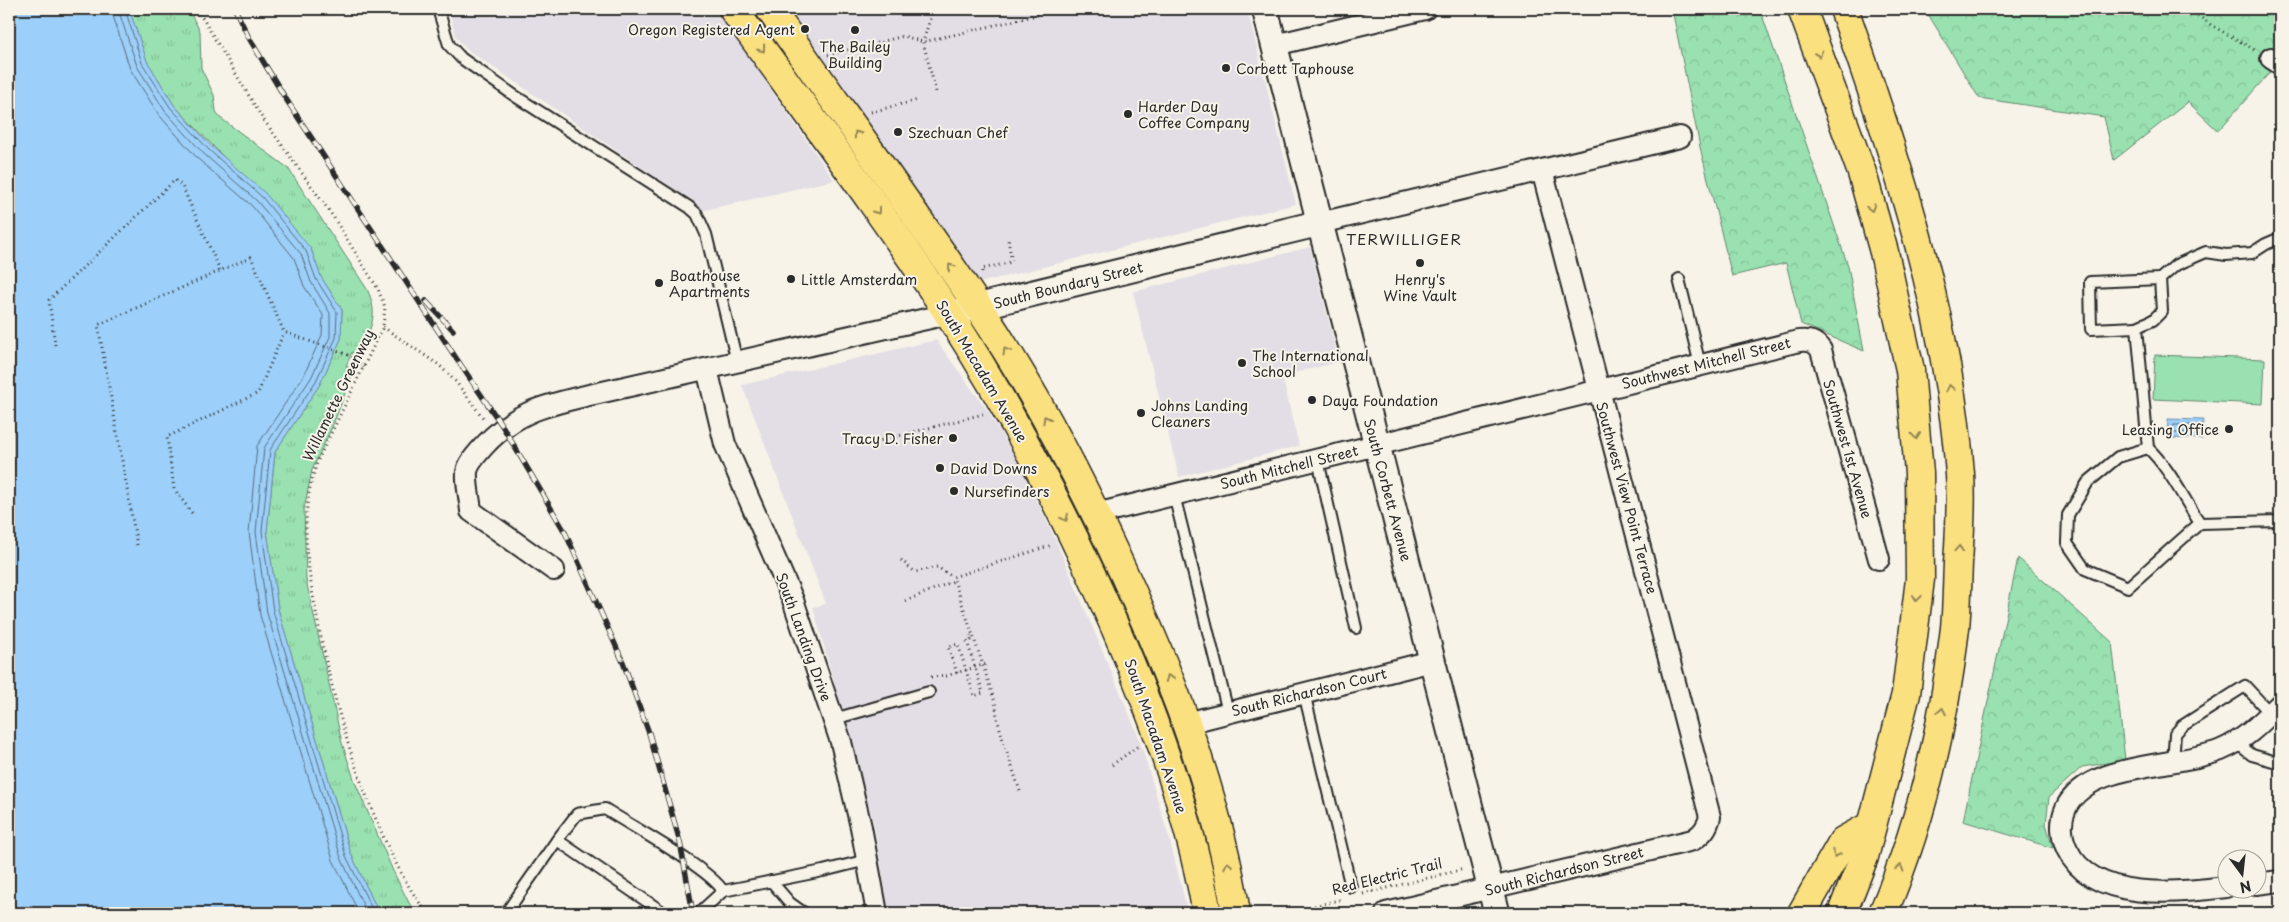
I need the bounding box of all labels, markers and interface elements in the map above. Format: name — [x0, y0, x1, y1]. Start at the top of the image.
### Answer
place label: Oregon Registered Agent — [628, 19, 795, 40]
marker: Oregon Registered Agent — [799, 23, 811, 35]
marker: The Bailey Building — [849, 24, 861, 36]
place label: The Bailey Building — [819, 36, 891, 73]
one-way arrow — [756, 43, 765, 52]
one-way arrow — [1813, 50, 1823, 58]
place label: Corbett Taphouse — [1236, 58, 1355, 79]
marker: Corbett Taphouse — [1220, 62, 1232, 74]
place label: Harder Day Coffee Company — [1138, 96, 1250, 133]
marker: Harder Day Coffee Company — [1122, 108, 1134, 120]
place label: Szechuan Chef — [908, 122, 1008, 143]
marker: Szechuan Chef — [892, 126, 904, 138]
one-way arrow — [854, 130, 863, 140]
one-way arrow — [1866, 204, 1876, 212]
one-way arrow — [871, 205, 880, 215]
district label: TERWILLIGER — [1346, 227, 1462, 250]
street label: South Boundary Street — [991, 256, 1145, 314]
marker: Henry's Wine Vault — [1414, 257, 1426, 269]
one-way arrow — [948, 263, 957, 273]
place label: Boathouse Apartments — [669, 265, 750, 302]
place label: Little Amsterdam — [801, 269, 917, 290]
place label: Henry's Wine Vault — [1383, 269, 1457, 306]
marker: Little Amsterdam — [785, 273, 797, 285]
marker: Boathouse Apartments — [653, 277, 665, 289]
street label: South Macadam Avenue — [931, 296, 1033, 446]
street label: Willamette Greenway — [297, 325, 379, 465]
street label: Southwest Mitchell Street — [1619, 332, 1793, 394]
place label: The International School — [1252, 345, 1369, 382]
one-way arrow — [1003, 348, 1012, 357]
marker: The International School — [1236, 357, 1248, 369]
street label: Southwest 1st Avenue — [1818, 377, 1878, 521]
one-way arrow — [1945, 383, 1955, 392]
place label: Daya Foundation — [1322, 390, 1438, 411]
marker: Daya Foundation — [1306, 394, 1318, 406]
place label: Johns Landing Cleaners — [1151, 395, 1248, 432]
street label: Southwest View Point Terrace — [1591, 400, 1663, 596]
marker: Johns Landing Cleaners — [1135, 407, 1147, 419]
one-way arrow — [1042, 416, 1052, 425]
street label: South Corbett Avenue — [1359, 416, 1417, 564]
place label: Leasing Office — [2122, 419, 2219, 440]
marker: Leasing Office — [2223, 423, 2235, 435]
place label: Tracy D. Fisher — [842, 428, 943, 449]
marker: Tracy D. Fisher — [947, 432, 959, 444]
one-way arrow — [1910, 432, 1921, 440]
street label: South Mitchell Street — [1218, 440, 1360, 494]
place label: David Downs — [950, 458, 1037, 479]
marker: David Downs — [934, 462, 946, 474]
place label: Nursefinders — [964, 481, 1049, 502]
marker: Nursefinders — [948, 485, 960, 497]
one-way arrow — [1059, 513, 1069, 522]
one-way arrow — [1954, 545, 1965, 553]
street label: South Landing Drive — [771, 570, 837, 704]
one-way arrow — [1912, 594, 1923, 602]
street label: South Macadam Avenue — [1120, 656, 1192, 817]
street label: South Richardson Court — [1229, 662, 1389, 721]
one-way arrow — [1165, 674, 1175, 683]
one-way arrow — [1936, 706, 1946, 715]
street label: South Richardson Street — [1482, 841, 1646, 901]
one-way arrow — [1832, 849, 1842, 858]
north arrow — [2216, 850, 2266, 900]
street label: Red Electric Trail — [1330, 852, 1444, 900]
one-way arrow — [1223, 861, 1234, 870]
one-way arrow — [1894, 864, 1904, 872]
text: N — [2237, 875, 2254, 899]

